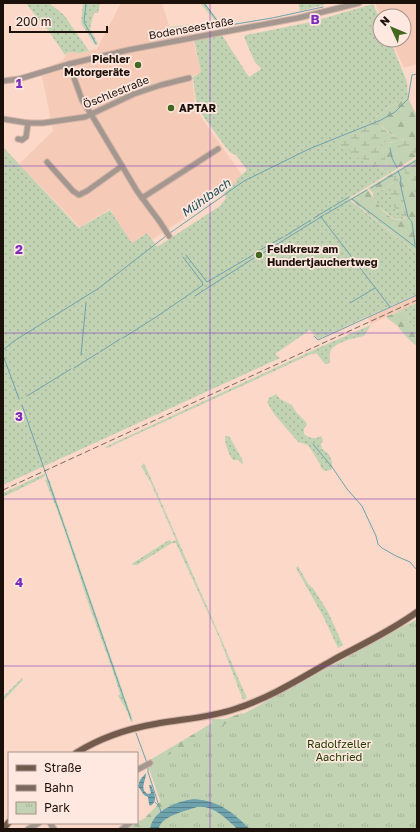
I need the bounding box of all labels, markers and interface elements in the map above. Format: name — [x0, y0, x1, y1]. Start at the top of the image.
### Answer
scale bar — [10, 8, 107, 34]
north arrow — [372, 8, 412, 48]
text: B — [310, 11, 320, 27]
text: N — [377, 13, 392, 28]
text: 200 m — [16, 14, 51, 29]
street label: Bodenseestraße — [148, 14, 234, 41]
place label: Piehler Motorgeräte — [64, 52, 131, 78]
marker: Piehler Motorgeräte — [133, 60, 143, 70]
street label: Öschlestraße — [81, 72, 151, 111]
text: 1 — [16, 75, 23, 91]
place label: APTAR — [179, 101, 216, 114]
marker: APTAR — [166, 103, 176, 113]
water label: Mühlbach — [178, 175, 234, 220]
text: 2 — [15, 241, 23, 257]
place label: Feldkreuz am Hundertjauchertweg — [267, 242, 378, 268]
marker: Feldkreuz am Hundertjauchertweg — [254, 250, 264, 260]
text: 3 — [15, 408, 23, 424]
text: 4 — [15, 574, 23, 590]
park label: Radolfzeller Aachried — [307, 737, 372, 763]
legend — [8, 752, 138, 824]
text: Straße — [44, 760, 82, 775]
text: Bahn — [44, 780, 74, 795]
text: Park — [44, 800, 70, 815]

